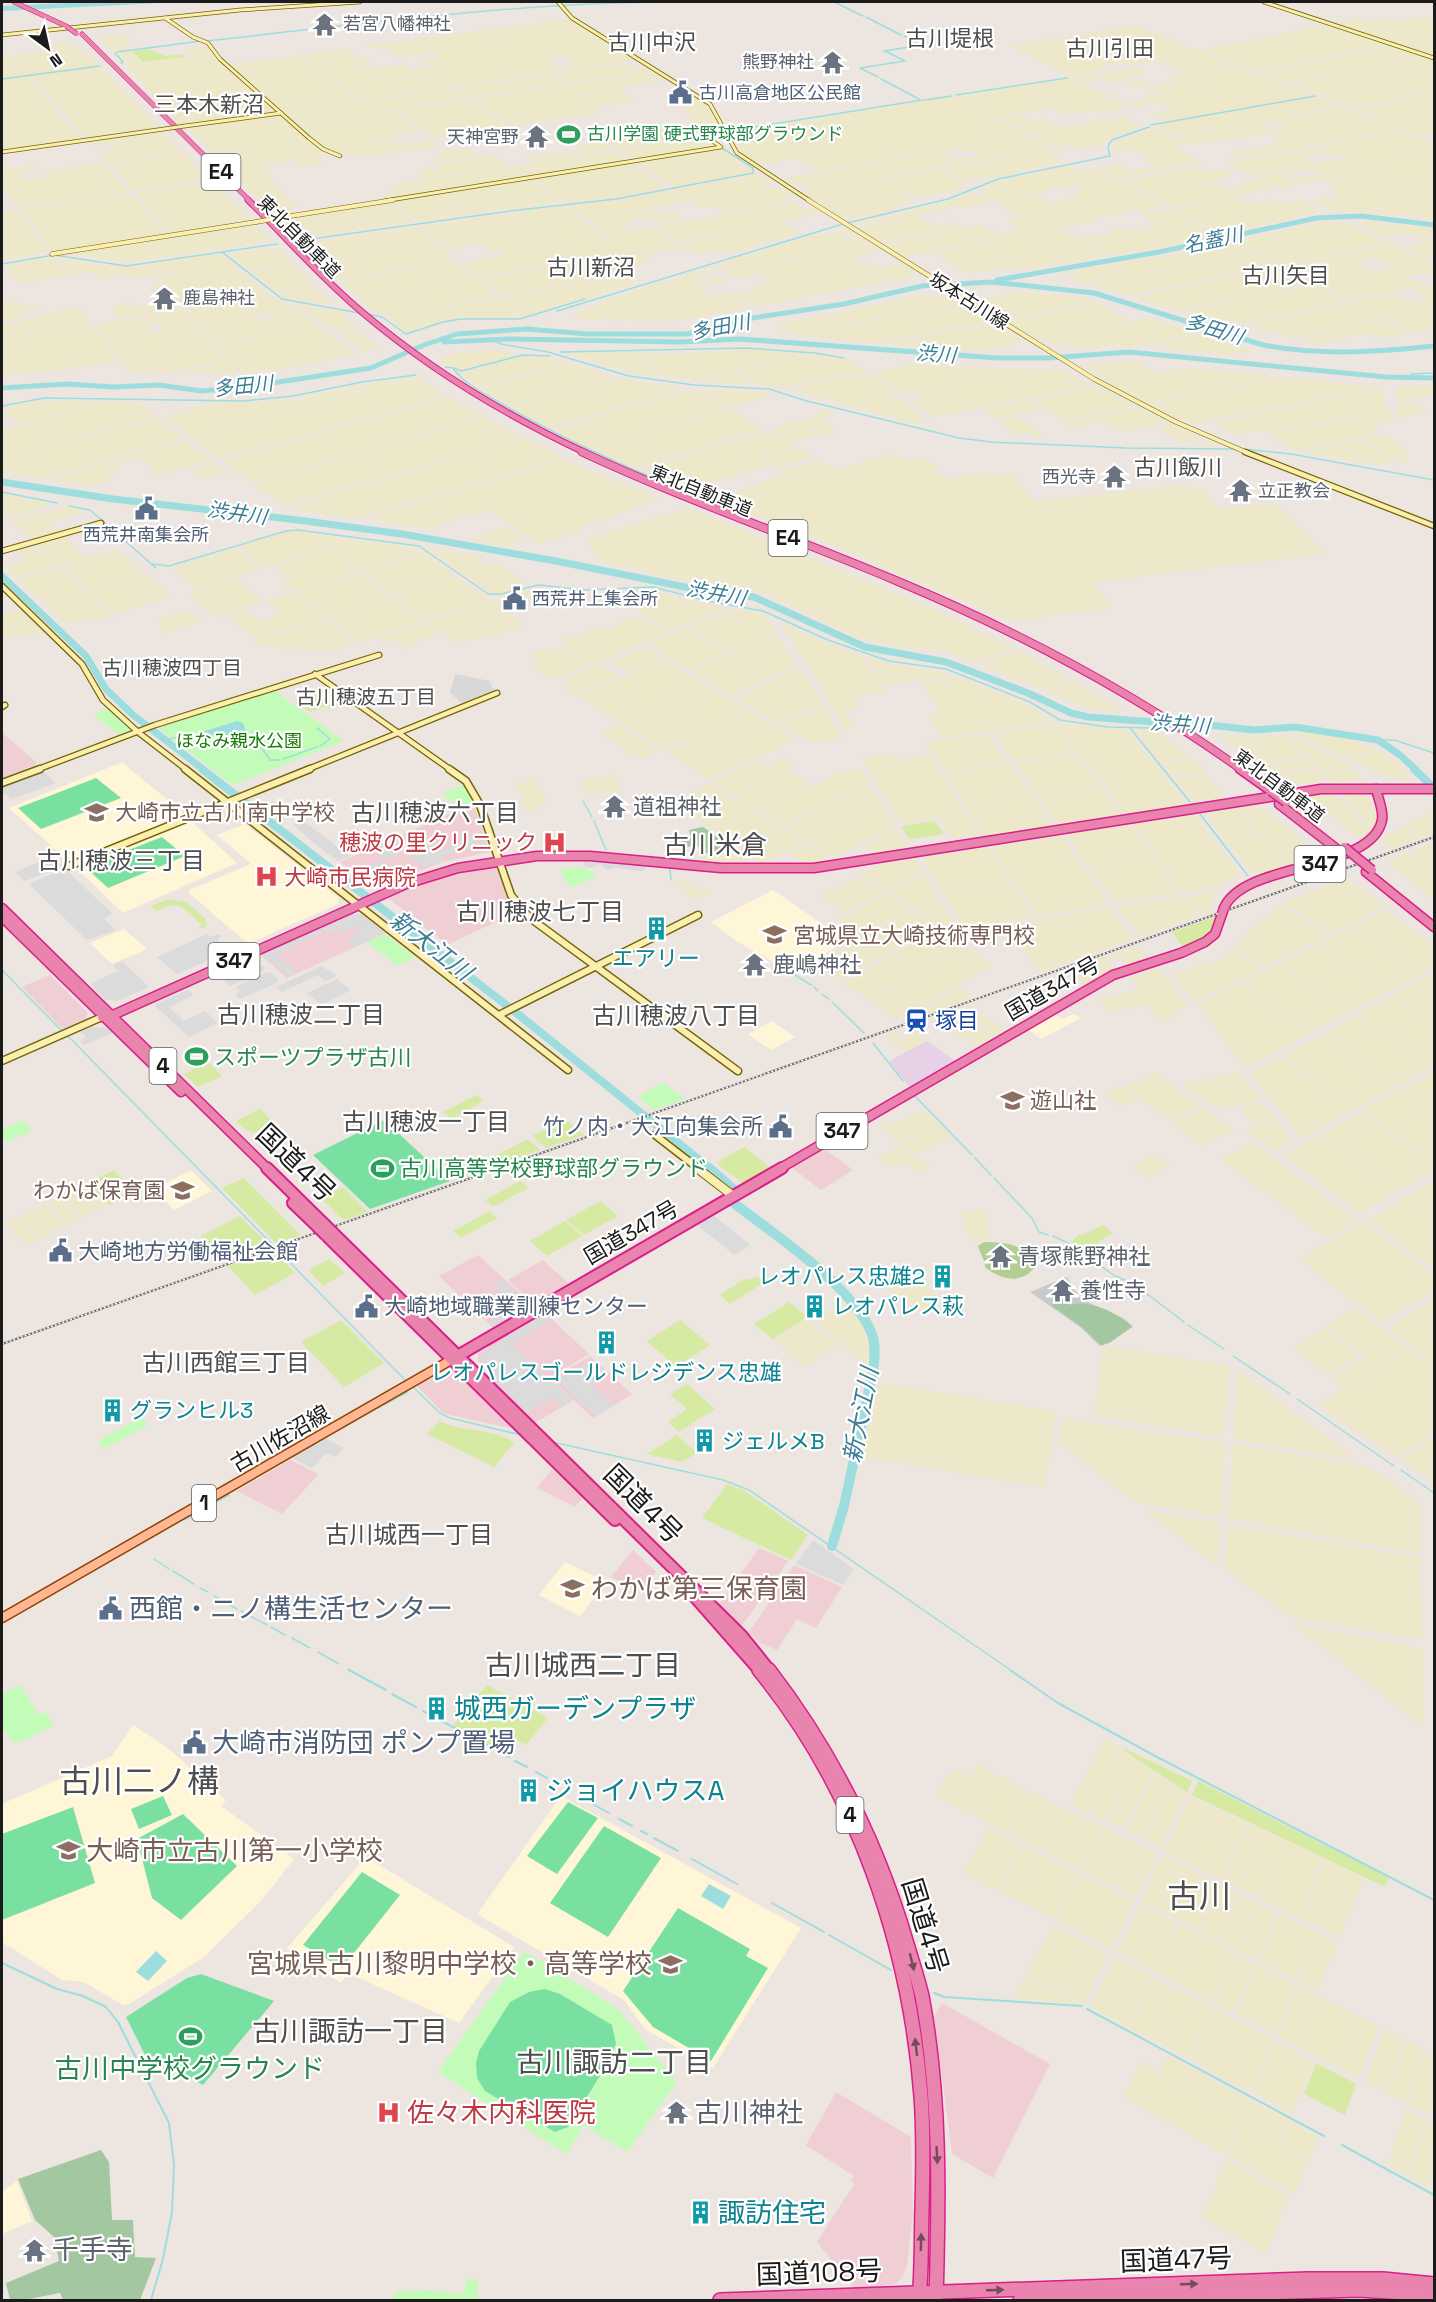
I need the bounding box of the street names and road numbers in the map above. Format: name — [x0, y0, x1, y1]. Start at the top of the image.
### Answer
road number: E4 — [202, 154, 240, 190]
street label: 東北自動車道 — [253, 190, 346, 283]
street label: 坂本古川線 — [925, 267, 1014, 334]
street label: 東北自動車道 — [647, 460, 756, 521]
road number: E4 — [768, 520, 808, 556]
street label: 東北自動車道 — [1229, 744, 1329, 827]
road number: 347 — [1294, 846, 1346, 882]
road number: 347 — [208, 943, 260, 979]
street label: 国道347号 — [1000, 950, 1104, 1026]
road number: 4 — [150, 1048, 176, 1084]
road number: 347 — [816, 1113, 868, 1149]
street label: 国道4号 — [249, 1116, 344, 1209]
street label: 国道347号 — [579, 1194, 683, 1270]
street label: 古川佐沼線 — [225, 1398, 335, 1478]
street label: 国道4号 — [596, 1457, 690, 1551]
road number: 1 — [192, 1485, 216, 1521]
road number: 4 — [836, 1797, 864, 1833]
street label: 国道4号 — [894, 1874, 957, 1978]
street label: 国道47号 — [1119, 2240, 1233, 2279]
street label: 国道108号 — [755, 2253, 883, 2292]

